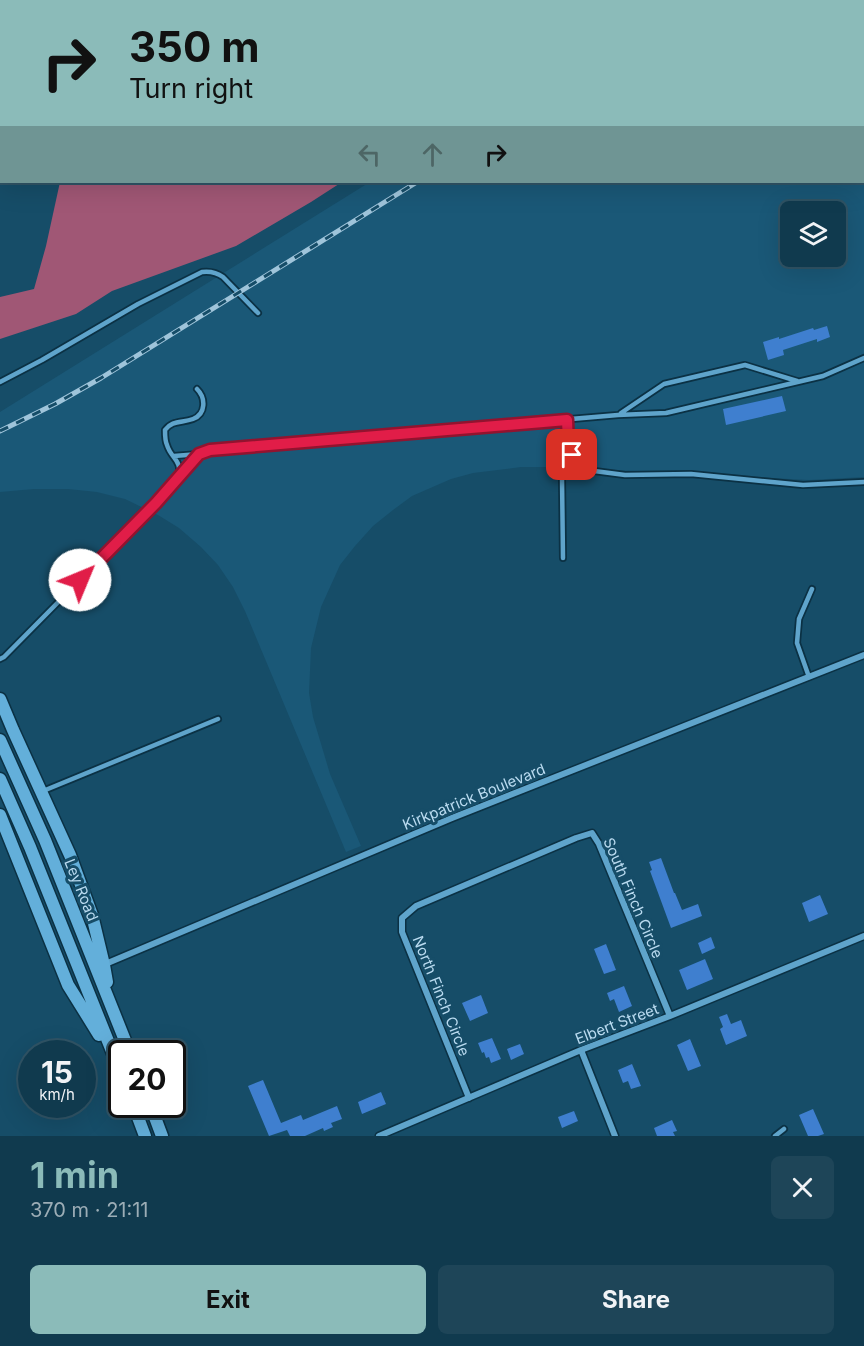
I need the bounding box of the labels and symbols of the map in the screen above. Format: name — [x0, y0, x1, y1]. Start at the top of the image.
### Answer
pin — [546, 429, 597, 480]
position arrow — [48, 548, 112, 612]
street label: Kirkpatrick Boulevard — [400, 759, 548, 834]
street label: South Finch Circle — [599, 835, 667, 961]
street label: Ley Road — [60, 856, 103, 924]
street label: North Finch Circle — [409, 933, 474, 1059]
street label: Elbert Street — [572, 999, 661, 1048]
speed limit sign: 20 — [108, 1040, 186, 1118]

